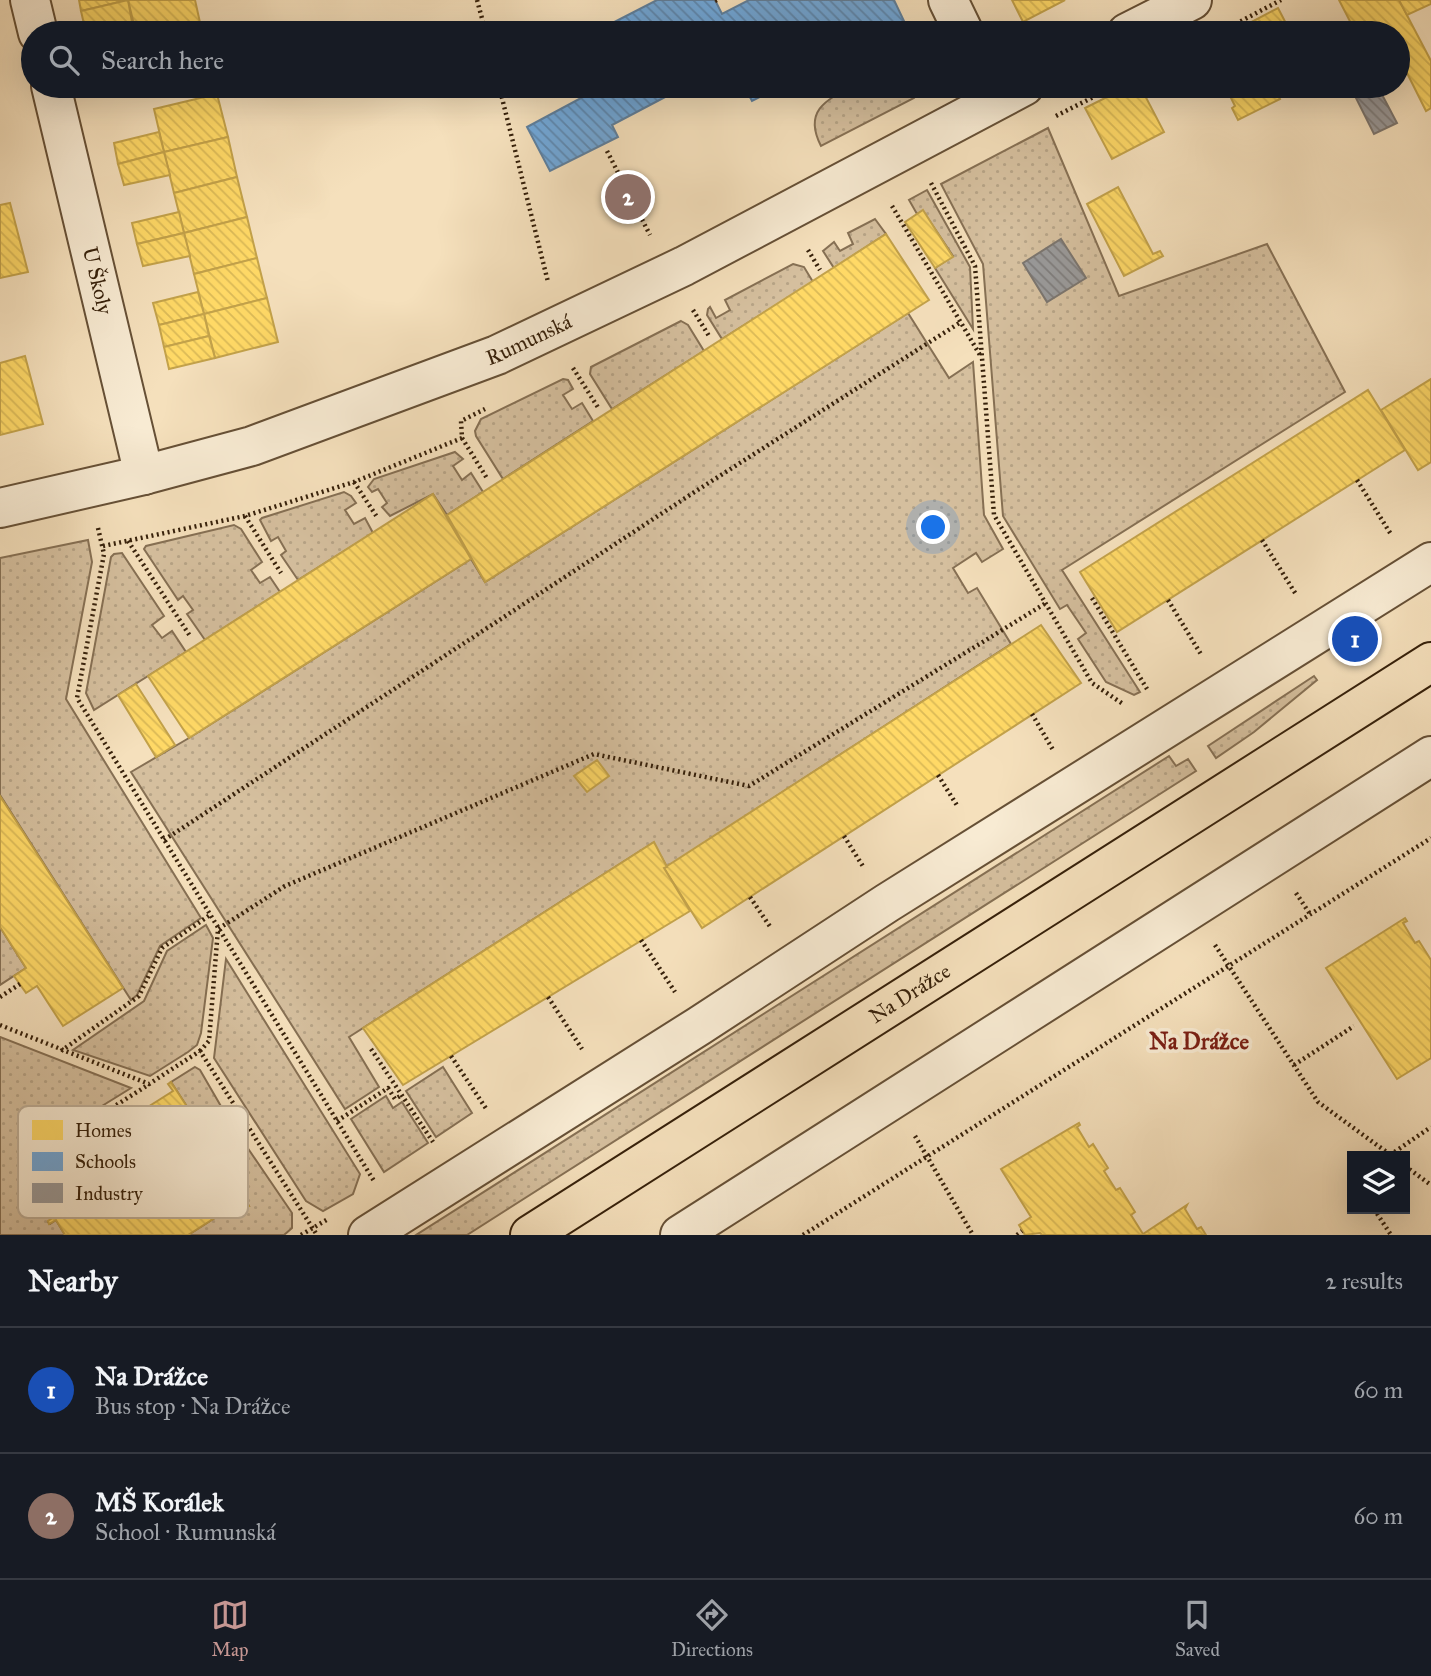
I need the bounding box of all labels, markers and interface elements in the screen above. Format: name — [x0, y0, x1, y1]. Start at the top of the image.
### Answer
search box — [21, 21, 1410, 98]
icon: search — [45, 41, 83, 79]
text: Search here — [101, 44, 224, 76]
pin: 2 — [605, 171, 651, 223]
street label: U Školy — [77, 244, 118, 318]
street label: Rumunská — [482, 308, 576, 371]
your location — [916, 510, 950, 544]
pin: 1 — [1332, 613, 1378, 665]
street label: Na Drážce — [864, 958, 955, 1029]
district label: Na Drážce — [1149, 1027, 1249, 1055]
legend — [18, 1106, 248, 1218]
text: Homes — [75, 1119, 132, 1142]
text: Schools — [75, 1150, 136, 1173]
map controls — [1347, 1151, 1410, 1214]
button: layers — [1347, 1151, 1410, 1214]
text: Industry — [75, 1182, 144, 1205]
text: Nearby — [28, 1263, 118, 1299]
text: 2 results — [1325, 1267, 1403, 1295]
text: Na Drážce — [95, 1360, 208, 1392]
text: 1 — [46, 1376, 56, 1404]
text: 60 m — [1354, 1376, 1403, 1404]
text: Bus stop · Na Drážce — [95, 1392, 291, 1420]
text: MŠ Korálek — [95, 1486, 224, 1518]
text: 2 — [45, 1502, 57, 1530]
text: 60 m — [1354, 1502, 1403, 1530]
text: School · Rumunská — [95, 1518, 276, 1546]
tab: Map — [211, 1596, 249, 1661]
tab: Directions — [671, 1596, 753, 1661]
tab: Saved — [1175, 1596, 1220, 1661]

